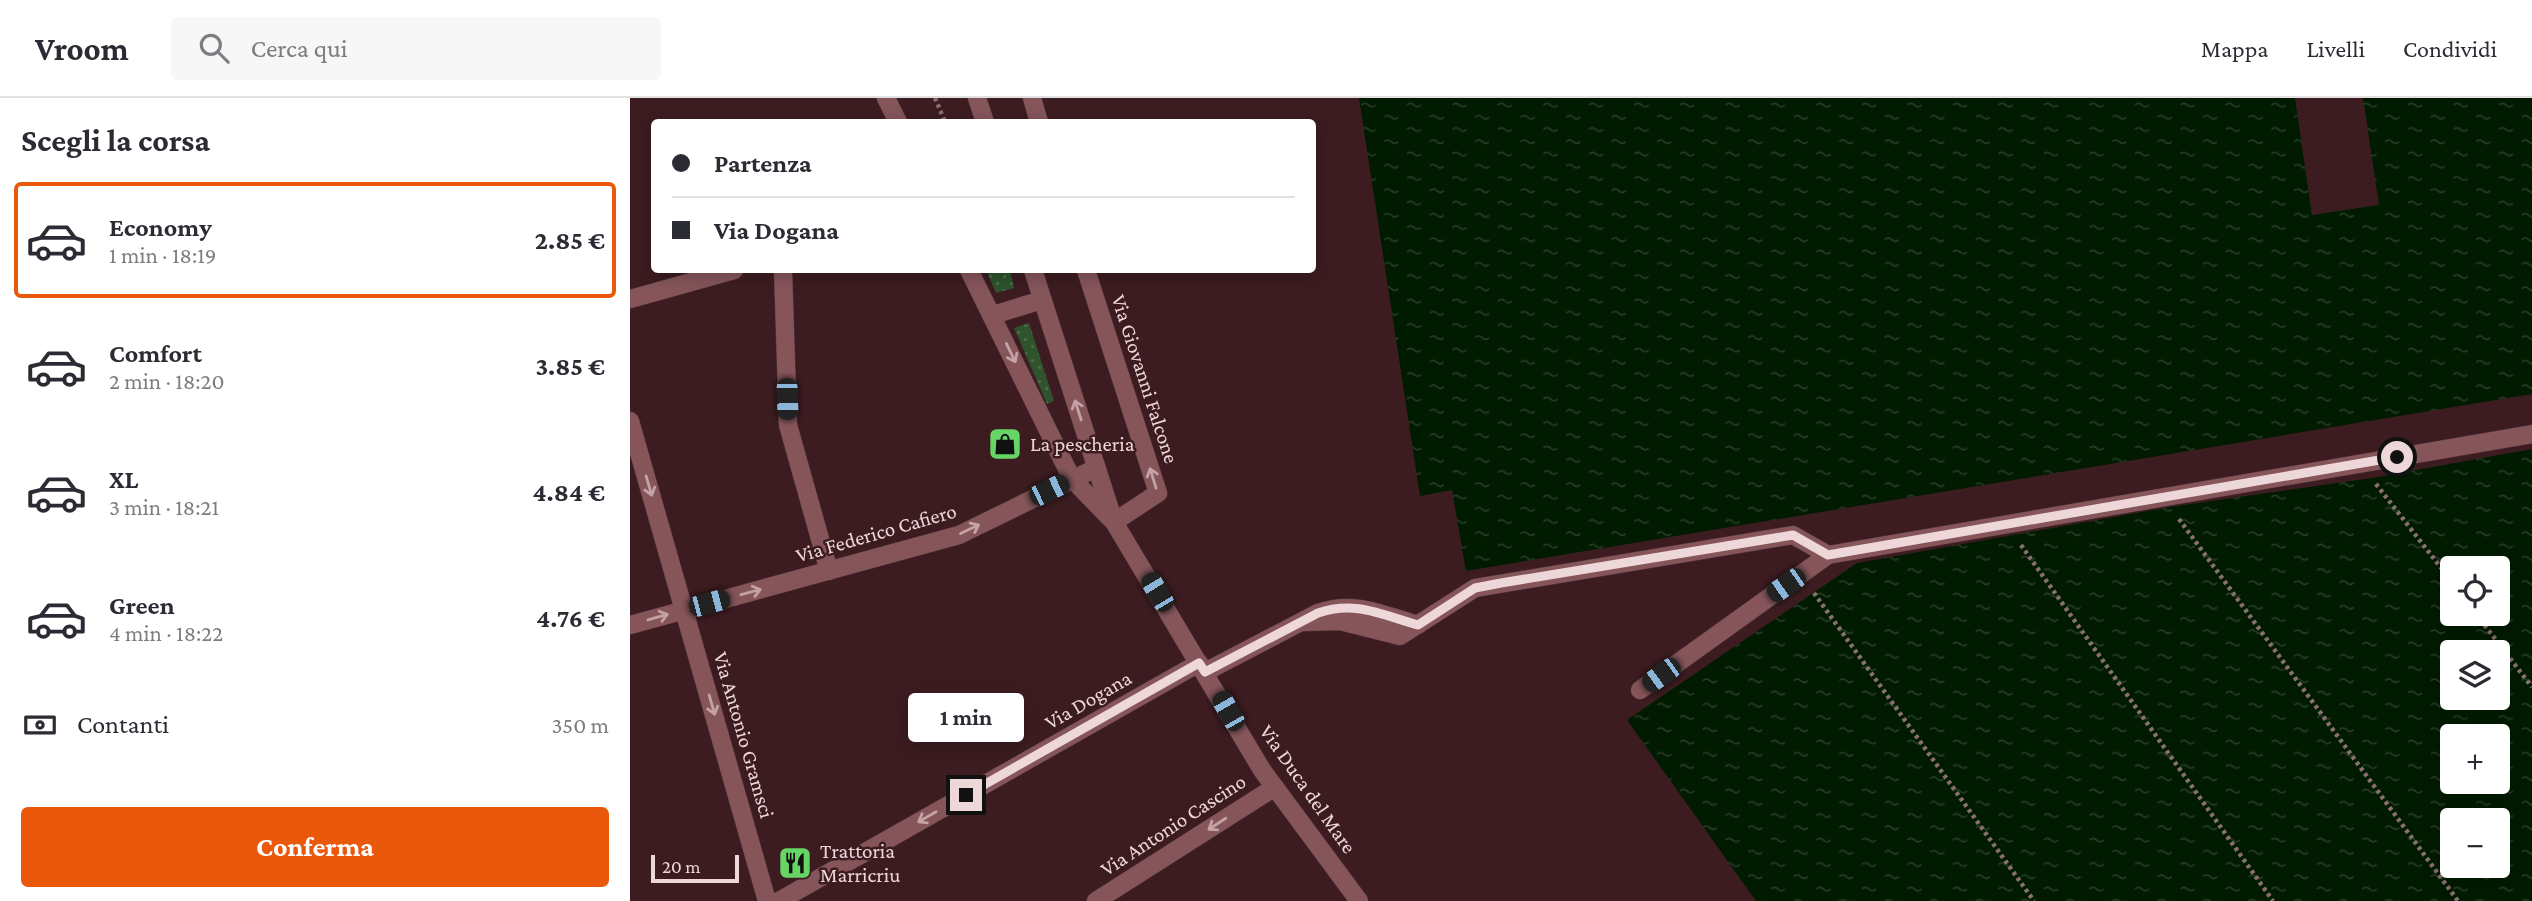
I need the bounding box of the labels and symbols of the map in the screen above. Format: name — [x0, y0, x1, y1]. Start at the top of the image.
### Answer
street label: Via Giovanni Falcone — [1106, 292, 1184, 466]
one-way arrow — [1004, 342, 1018, 363]
car — [776, 378, 799, 420]
one-way arrow — [1070, 400, 1083, 422]
shop icon: La pescheria — [986, 425, 1024, 463]
place label: La pescheria — [1030, 432, 1135, 456]
route start — [2381, 441, 2413, 473]
one-way arrow — [1146, 467, 1159, 489]
car — [1026, 471, 1073, 509]
one-way arrow — [644, 475, 657, 497]
street label: Via Federico Cafiero — [793, 499, 959, 567]
one-way arrow — [959, 522, 980, 536]
car — [1763, 564, 1810, 606]
car — [1138, 569, 1177, 615]
one-way arrow — [740, 584, 762, 597]
car — [686, 587, 733, 619]
one-way arrow — [646, 610, 668, 623]
street label: Via Antonio Gramsci — [709, 649, 779, 821]
car — [1638, 654, 1685, 696]
street label: Via Dogana — [1040, 665, 1136, 734]
car — [1209, 688, 1248, 734]
one-way arrow — [707, 694, 720, 716]
callout: 1 min — [908, 694, 1024, 742]
street label: Via Duca del Mare — [1255, 720, 1361, 858]
street label: Via Antonio Cascino — [1096, 769, 1250, 881]
route end — [950, 779, 982, 811]
one-way arrow — [917, 811, 938, 824]
one-way arrow — [1208, 817, 1228, 831]
place label: Trattoria Marricriu — [820, 839, 900, 887]
restaurant icon: Trattoria Marricriu — [776, 844, 814, 882]
scale bar — [651, 852, 738, 884]

